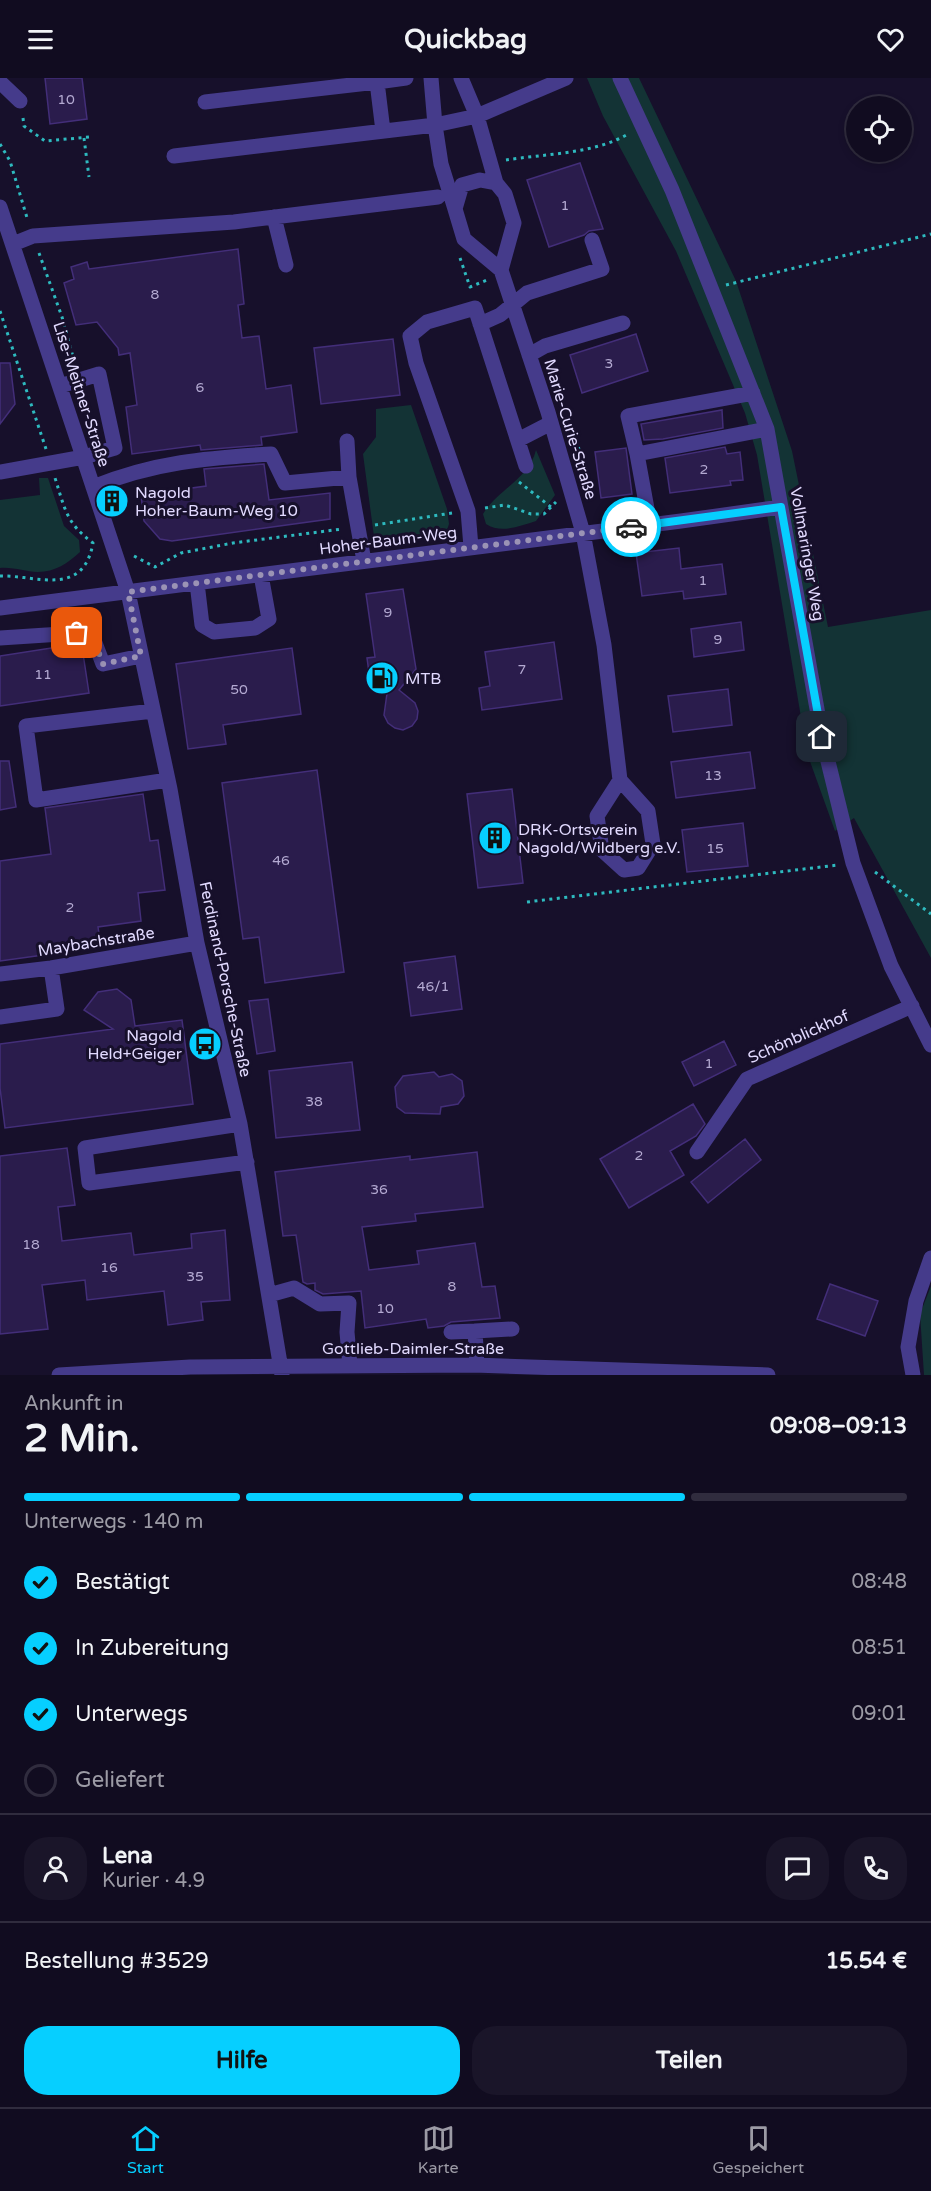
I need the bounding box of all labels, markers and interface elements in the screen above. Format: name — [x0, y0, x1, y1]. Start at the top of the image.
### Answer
icon: menu — [24, 23, 57, 56]
text: Quickbag — [404, 23, 527, 56]
icon: heart — [874, 23, 907, 56]
house number: 10 — [57, 91, 75, 108]
map controls — [846, 96, 912, 162]
button: locate — [846, 96, 912, 162]
house number: 1 — [561, 197, 569, 214]
house number: 8 — [151, 286, 160, 303]
street label: Lise-Meitner-Straße — [48, 319, 114, 469]
house number: 3 — [605, 355, 613, 372]
street label: Marie-Curie-Straße — [539, 357, 601, 502]
house number: 6 — [196, 379, 205, 396]
house number: 2 — [700, 461, 708, 478]
building icon: Nagold Hoher-Baum-Weg 10 — [94, 483, 130, 519]
place label: Nagold Hoher-Baum-Weg 10 — [135, 483, 298, 521]
street label: Vollmaringer Weg — [785, 486, 829, 623]
courier — [601, 497, 661, 557]
icon: car — [615, 511, 648, 544]
street label: Hoher-Baum-Weg — [318, 523, 458, 559]
house number: 1 — [699, 572, 707, 589]
house number: 9 — [384, 604, 392, 621]
pin — [51, 607, 102, 658]
icon: bag — [60, 616, 93, 649]
house number: 9 — [714, 631, 722, 648]
fuel station icon: MTB — [364, 660, 400, 696]
house number: 7 — [518, 661, 526, 678]
house number: 11 — [34, 666, 52, 683]
place label: MTB — [405, 669, 441, 689]
house number: 50 — [230, 681, 248, 698]
pin — [796, 711, 847, 762]
icon: home — [805, 720, 838, 753]
house number: 13 — [704, 767, 722, 784]
building icon: DRK-Ortsverein Nagold/Wildberg e.V. — [477, 820, 513, 856]
place label: DRK-Ortsverein Nagold/Wildberg e.V. — [518, 820, 681, 858]
house number: 15 — [706, 840, 724, 857]
house number: 46 — [272, 852, 290, 869]
street label: Ferdinand-Porsche-Straße — [195, 880, 256, 1079]
house number: 2 — [66, 899, 74, 916]
street label: Maybachstraße — [36, 923, 156, 961]
house number: 46/1 — [417, 978, 449, 995]
street label: Schönblickhof — [745, 1005, 853, 1068]
place label: Nagold Held+Geiger — [88, 1026, 183, 1064]
bus stop icon: Nagold Held+Geiger — [187, 1026, 223, 1062]
house number: 1 — [705, 1055, 713, 1072]
house number: 38 — [305, 1093, 323, 1110]
house number: 2 — [635, 1147, 643, 1164]
house number: 36 — [370, 1181, 388, 1198]
house number: 18 — [22, 1236, 40, 1253]
house number: 16 — [100, 1259, 118, 1276]
house number: 35 — [186, 1268, 204, 1285]
house number: 8 — [448, 1278, 457, 1295]
house number: 10 — [376, 1300, 394, 1317]
street label: Gottlieb-Daimler-Straße — [322, 1339, 504, 1359]
text: Ankunft in — [24, 1392, 123, 1416]
text: 09:08–09:13 — [770, 1413, 907, 1439]
text: 2 Min. — [24, 1415, 140, 1462]
text: Unterwegs · 140 m — [24, 1510, 203, 1534]
icon: check — [24, 1566, 57, 1599]
text: Bestätigt — [75, 1569, 170, 1595]
text: 08:48 — [852, 1570, 907, 1594]
icon: check — [24, 1632, 57, 1665]
text: In Zubereitung — [75, 1635, 229, 1661]
text: 08:51 — [852, 1636, 907, 1660]
icon: check — [24, 1698, 57, 1731]
text: Unterwegs — [75, 1701, 188, 1727]
text: 09:01 — [852, 1702, 907, 1726]
text: Geliefert — [75, 1767, 165, 1793]
button: person — [24, 1837, 87, 1900]
button: chat — [766, 1837, 829, 1900]
button: phone — [844, 1837, 907, 1900]
text: Lena — [102, 1843, 153, 1869]
text: Kurier · 4.9 — [102, 1869, 205, 1893]
text: Bestellung #3529 — [24, 1948, 209, 1974]
text: 15.54 € — [826, 1948, 907, 1974]
button: Hilfe — [24, 2026, 460, 2095]
button: Teilen — [472, 2026, 907, 2095]
tab: Start — [127, 2122, 164, 2178]
tab: Karte — [418, 2122, 459, 2178]
tab: Gespeichert — [712, 2122, 804, 2178]

